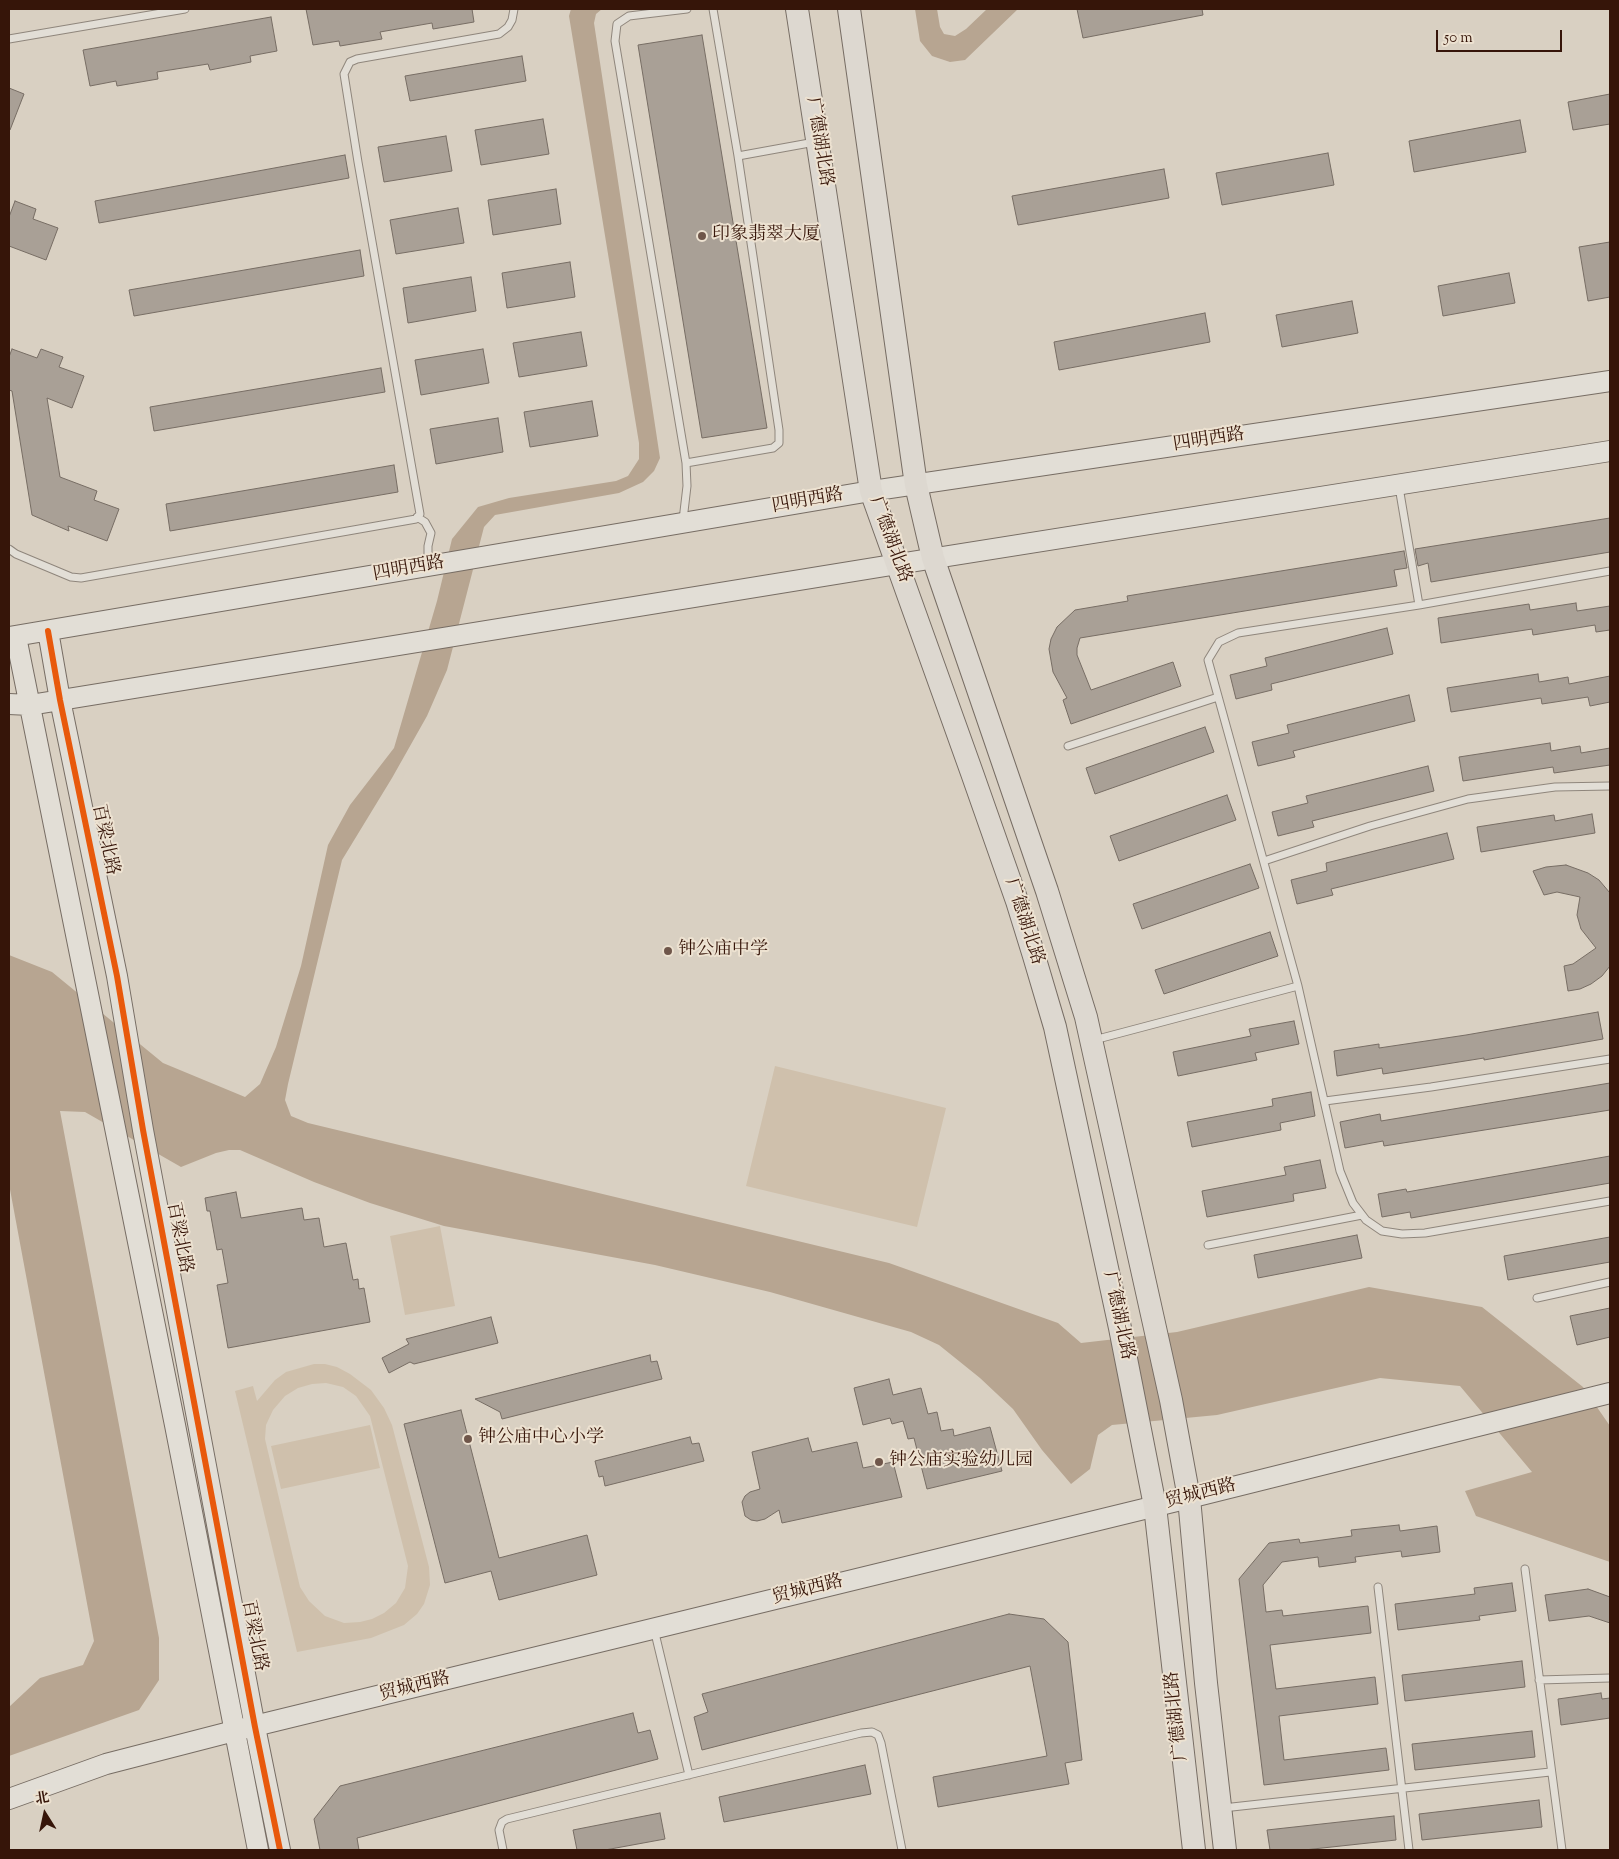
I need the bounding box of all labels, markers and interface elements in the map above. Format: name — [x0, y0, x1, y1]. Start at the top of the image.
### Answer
scale bar — [1439, 20, 1565, 52]
text: 50 m — [1444, 28, 1473, 49]
street label: 广德湖北路 — [800, 96, 836, 188]
place label: 印象翡翠大厦 — [712, 225, 820, 247]
marker: 印象翡翠大厦 — [696, 230, 708, 242]
street label: 四明西路 — [1172, 425, 1246, 457]
street label: 四明西路 — [771, 485, 845, 519]
street label: 广德湖北路 — [863, 494, 915, 586]
street label: 四明西路 — [372, 553, 446, 587]
street label: 百梁北路 — [86, 803, 122, 877]
street label: 广德湖北路 — [999, 876, 1047, 968]
place label: 钟公庙中学 — [678, 940, 768, 962]
marker: 钟公庙中学 — [662, 945, 674, 957]
street label: 百梁北路 — [161, 1201, 195, 1275]
street label: 广德湖北路 — [1097, 1270, 1137, 1362]
place label: 钟公庙中心小学 — [478, 1428, 604, 1450]
marker: 钟公庙中心小学 — [462, 1433, 474, 1445]
place label: 钟公庙实验幼儿园 — [889, 1451, 1033, 1473]
marker: 钟公庙实验幼儿园 — [873, 1456, 885, 1468]
street label: 贸城西路 — [1163, 1476, 1239, 1514]
street label: 贸城西路 — [770, 1572, 846, 1610]
street label: 百梁北路 — [236, 1599, 270, 1673]
street label: 贸城西路 — [377, 1669, 453, 1707]
street label: 广德湖北路 — [1163, 1670, 1193, 1762]
text: 北 — [34, 1788, 51, 1810]
north arrow — [20, 1789, 70, 1839]

